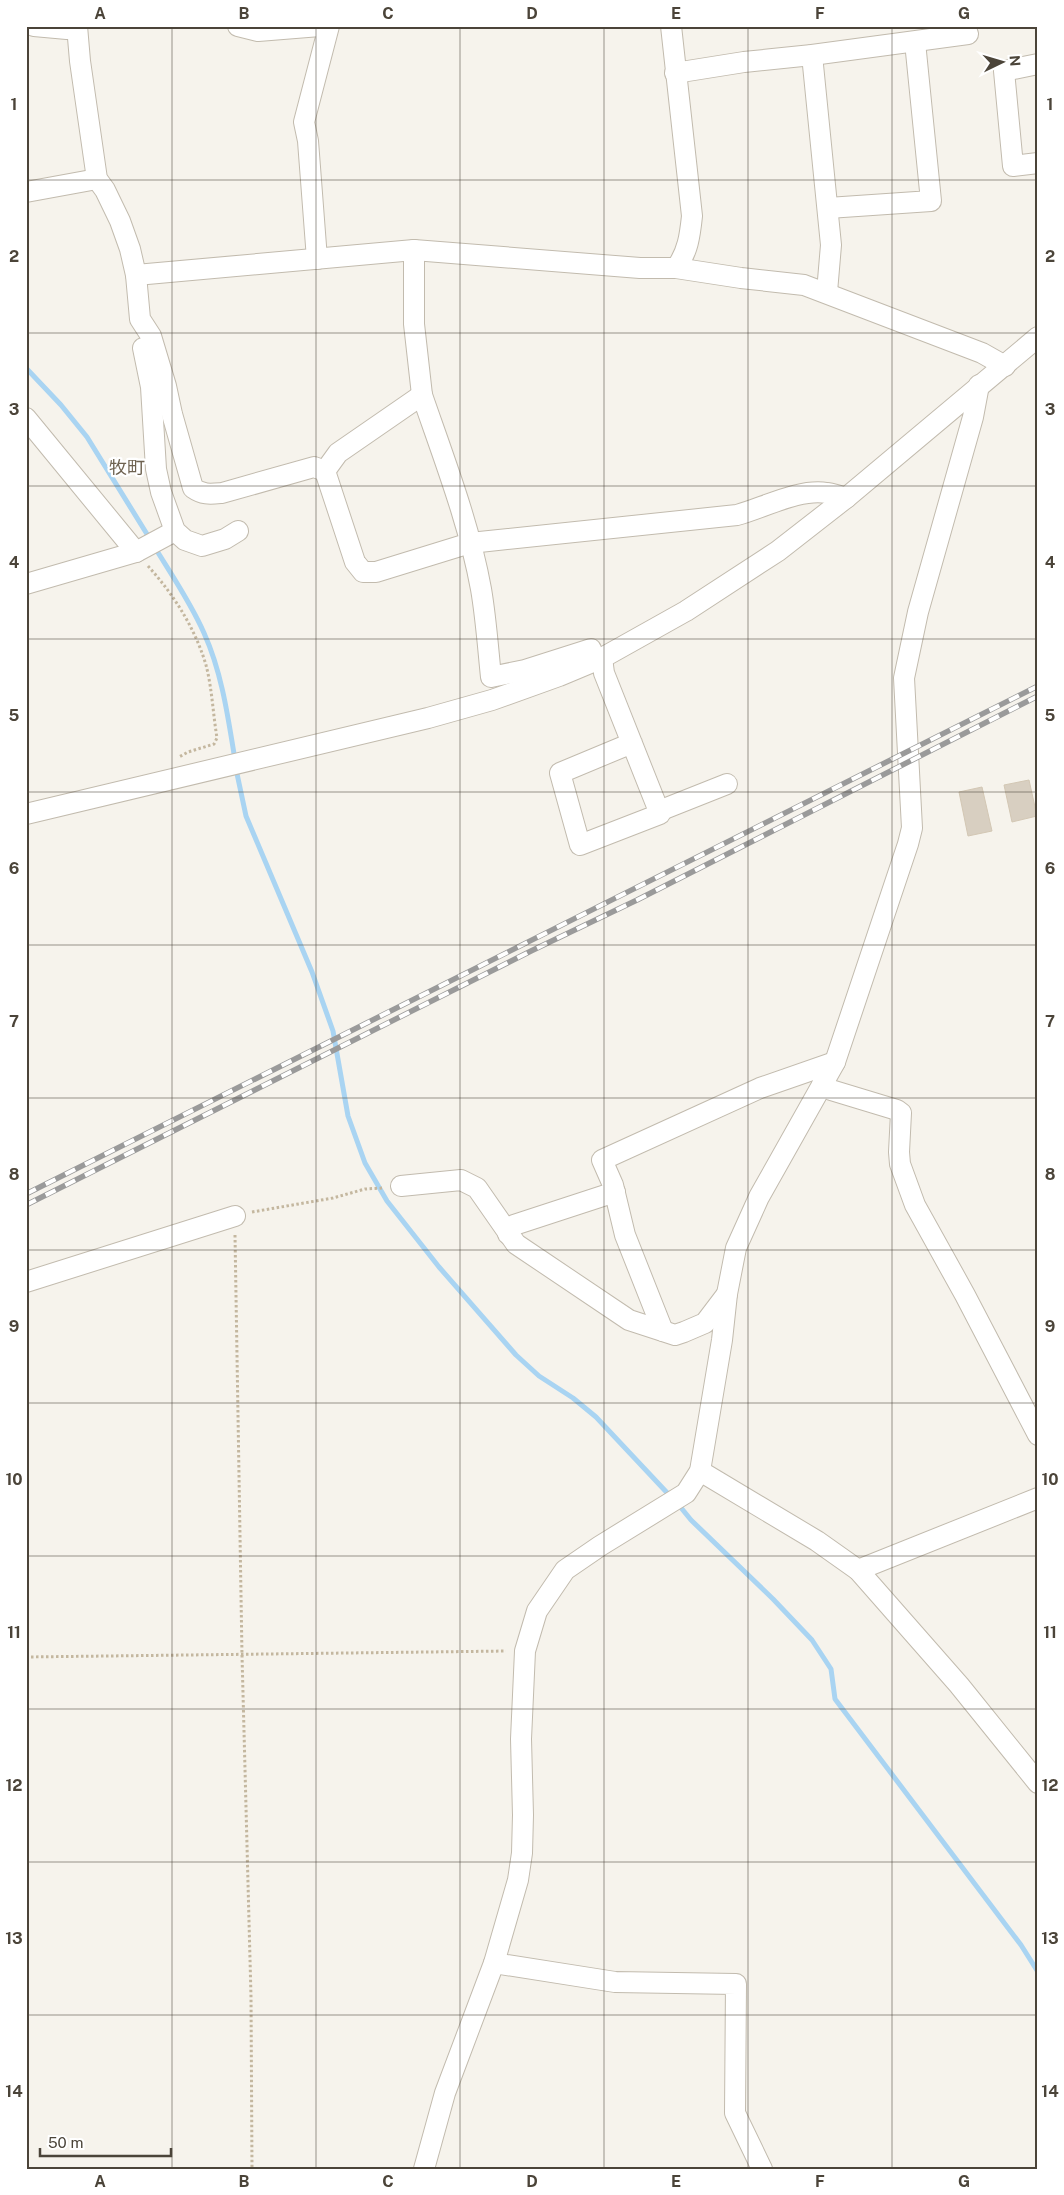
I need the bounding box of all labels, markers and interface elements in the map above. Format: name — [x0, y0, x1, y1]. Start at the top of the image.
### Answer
text: A — [94, 4, 106, 23]
text: B — [239, 4, 250, 23]
text: C — [382, 4, 394, 23]
text: D — [526, 4, 538, 23]
text: E — [671, 4, 681, 23]
text: F — [815, 4, 825, 23]
text: G — [958, 4, 970, 23]
north arrow — [976, 38, 1026, 88]
text: N — [1007, 55, 1023, 67]
text: 1 — [11, 95, 17, 114]
text: 1 — [1047, 95, 1053, 114]
text: 2 — [9, 247, 19, 266]
text: 2 — [1045, 247, 1055, 266]
text: 3 — [9, 400, 19, 419]
text: 3 — [1045, 400, 1055, 419]
district label: 牧町 — [109, 457, 145, 478]
text: 4 — [9, 553, 20, 572]
text: 4 — [1045, 553, 1056, 572]
text: 5 — [9, 706, 20, 725]
text: 5 — [1045, 706, 1056, 725]
text: 6 — [9, 859, 19, 878]
text: 6 — [1045, 859, 1055, 878]
text: 7 — [9, 1012, 19, 1031]
text: 7 — [1045, 1012, 1055, 1031]
text: 8 — [9, 1165, 20, 1184]
text: 8 — [1045, 1165, 1056, 1184]
text: 9 — [9, 1317, 19, 1336]
text: 9 — [1045, 1317, 1055, 1336]
text: 10 — [5, 1470, 23, 1489]
text: 10 — [1041, 1470, 1059, 1489]
text: 11 — [7, 1623, 21, 1642]
text: 11 — [1043, 1623, 1057, 1642]
text: 12 — [5, 1776, 23, 1795]
text: 12 — [1041, 1776, 1059, 1795]
text: 13 — [5, 1929, 23, 1948]
text: 13 — [1041, 1929, 1059, 1948]
text: 14 — [5, 2082, 23, 2101]
text: 14 — [1041, 2082, 1059, 2101]
scale bar — [40, 2125, 171, 2157]
text: 50 m — [48, 2134, 83, 2151]
text: A — [94, 2172, 106, 2191]
text: B — [239, 2172, 250, 2191]
text: C — [382, 2172, 394, 2191]
text: D — [526, 2172, 538, 2191]
text: E — [671, 2172, 681, 2191]
text: F — [815, 2172, 825, 2191]
text: G — [958, 2172, 970, 2191]

